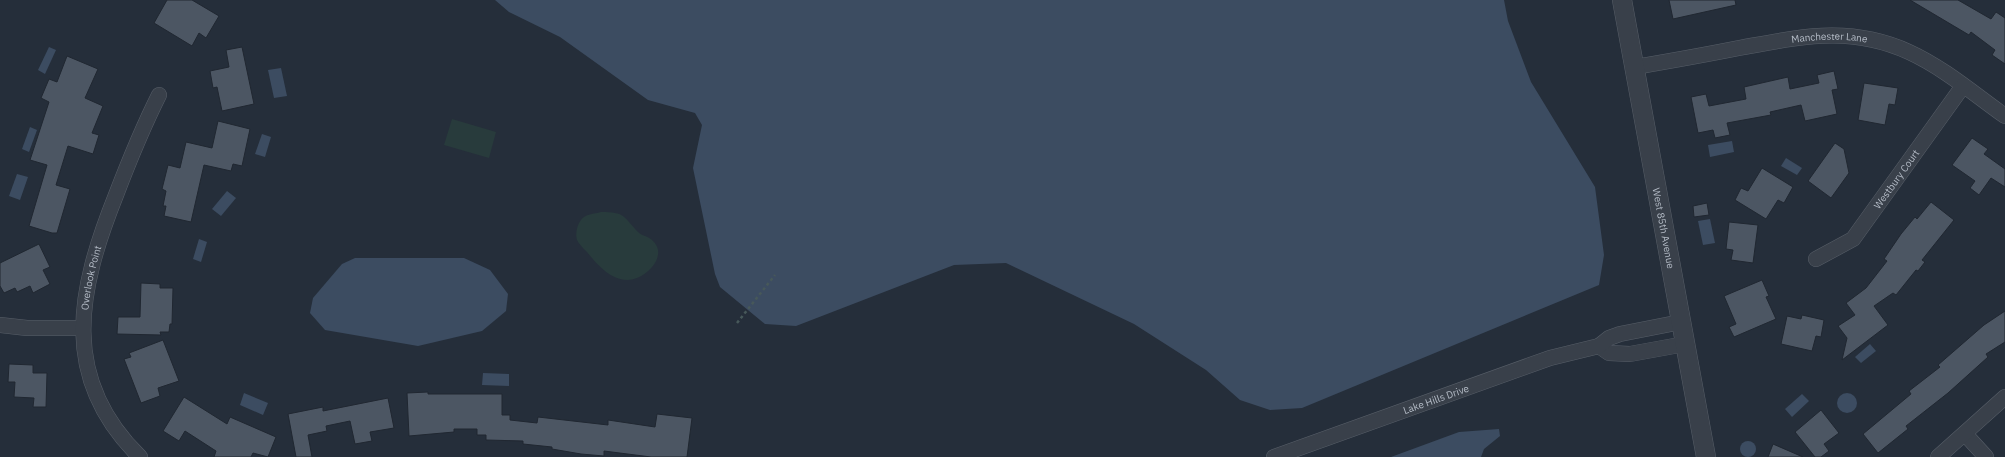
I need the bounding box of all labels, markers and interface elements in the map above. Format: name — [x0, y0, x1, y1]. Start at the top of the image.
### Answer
street label: Manchester Lane — [1790, 29, 1869, 45]
street label: Westbury Court — [1870, 146, 1922, 211]
street label: West 85th Avenue — [1650, 187, 1678, 270]
street label: Overlook Point — [78, 243, 104, 311]
street label: Lake Hills Drive — [1401, 381, 1471, 417]

